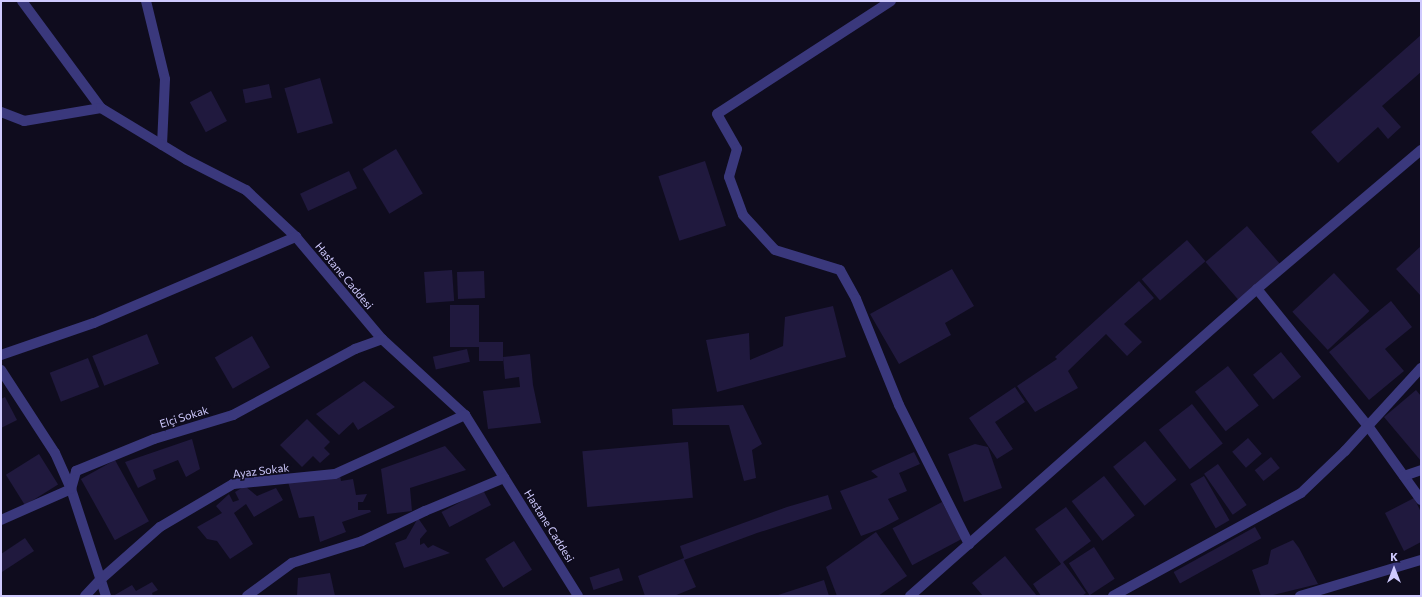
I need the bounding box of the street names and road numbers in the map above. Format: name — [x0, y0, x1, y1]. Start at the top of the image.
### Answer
street label: Hastane Caddesi — [312, 240, 376, 312]
street label: Elçi Sokak — [158, 403, 210, 431]
street label: Ayaz Sokak — [232, 461, 290, 481]
street label: Hastane Caddesi — [521, 487, 577, 565]

